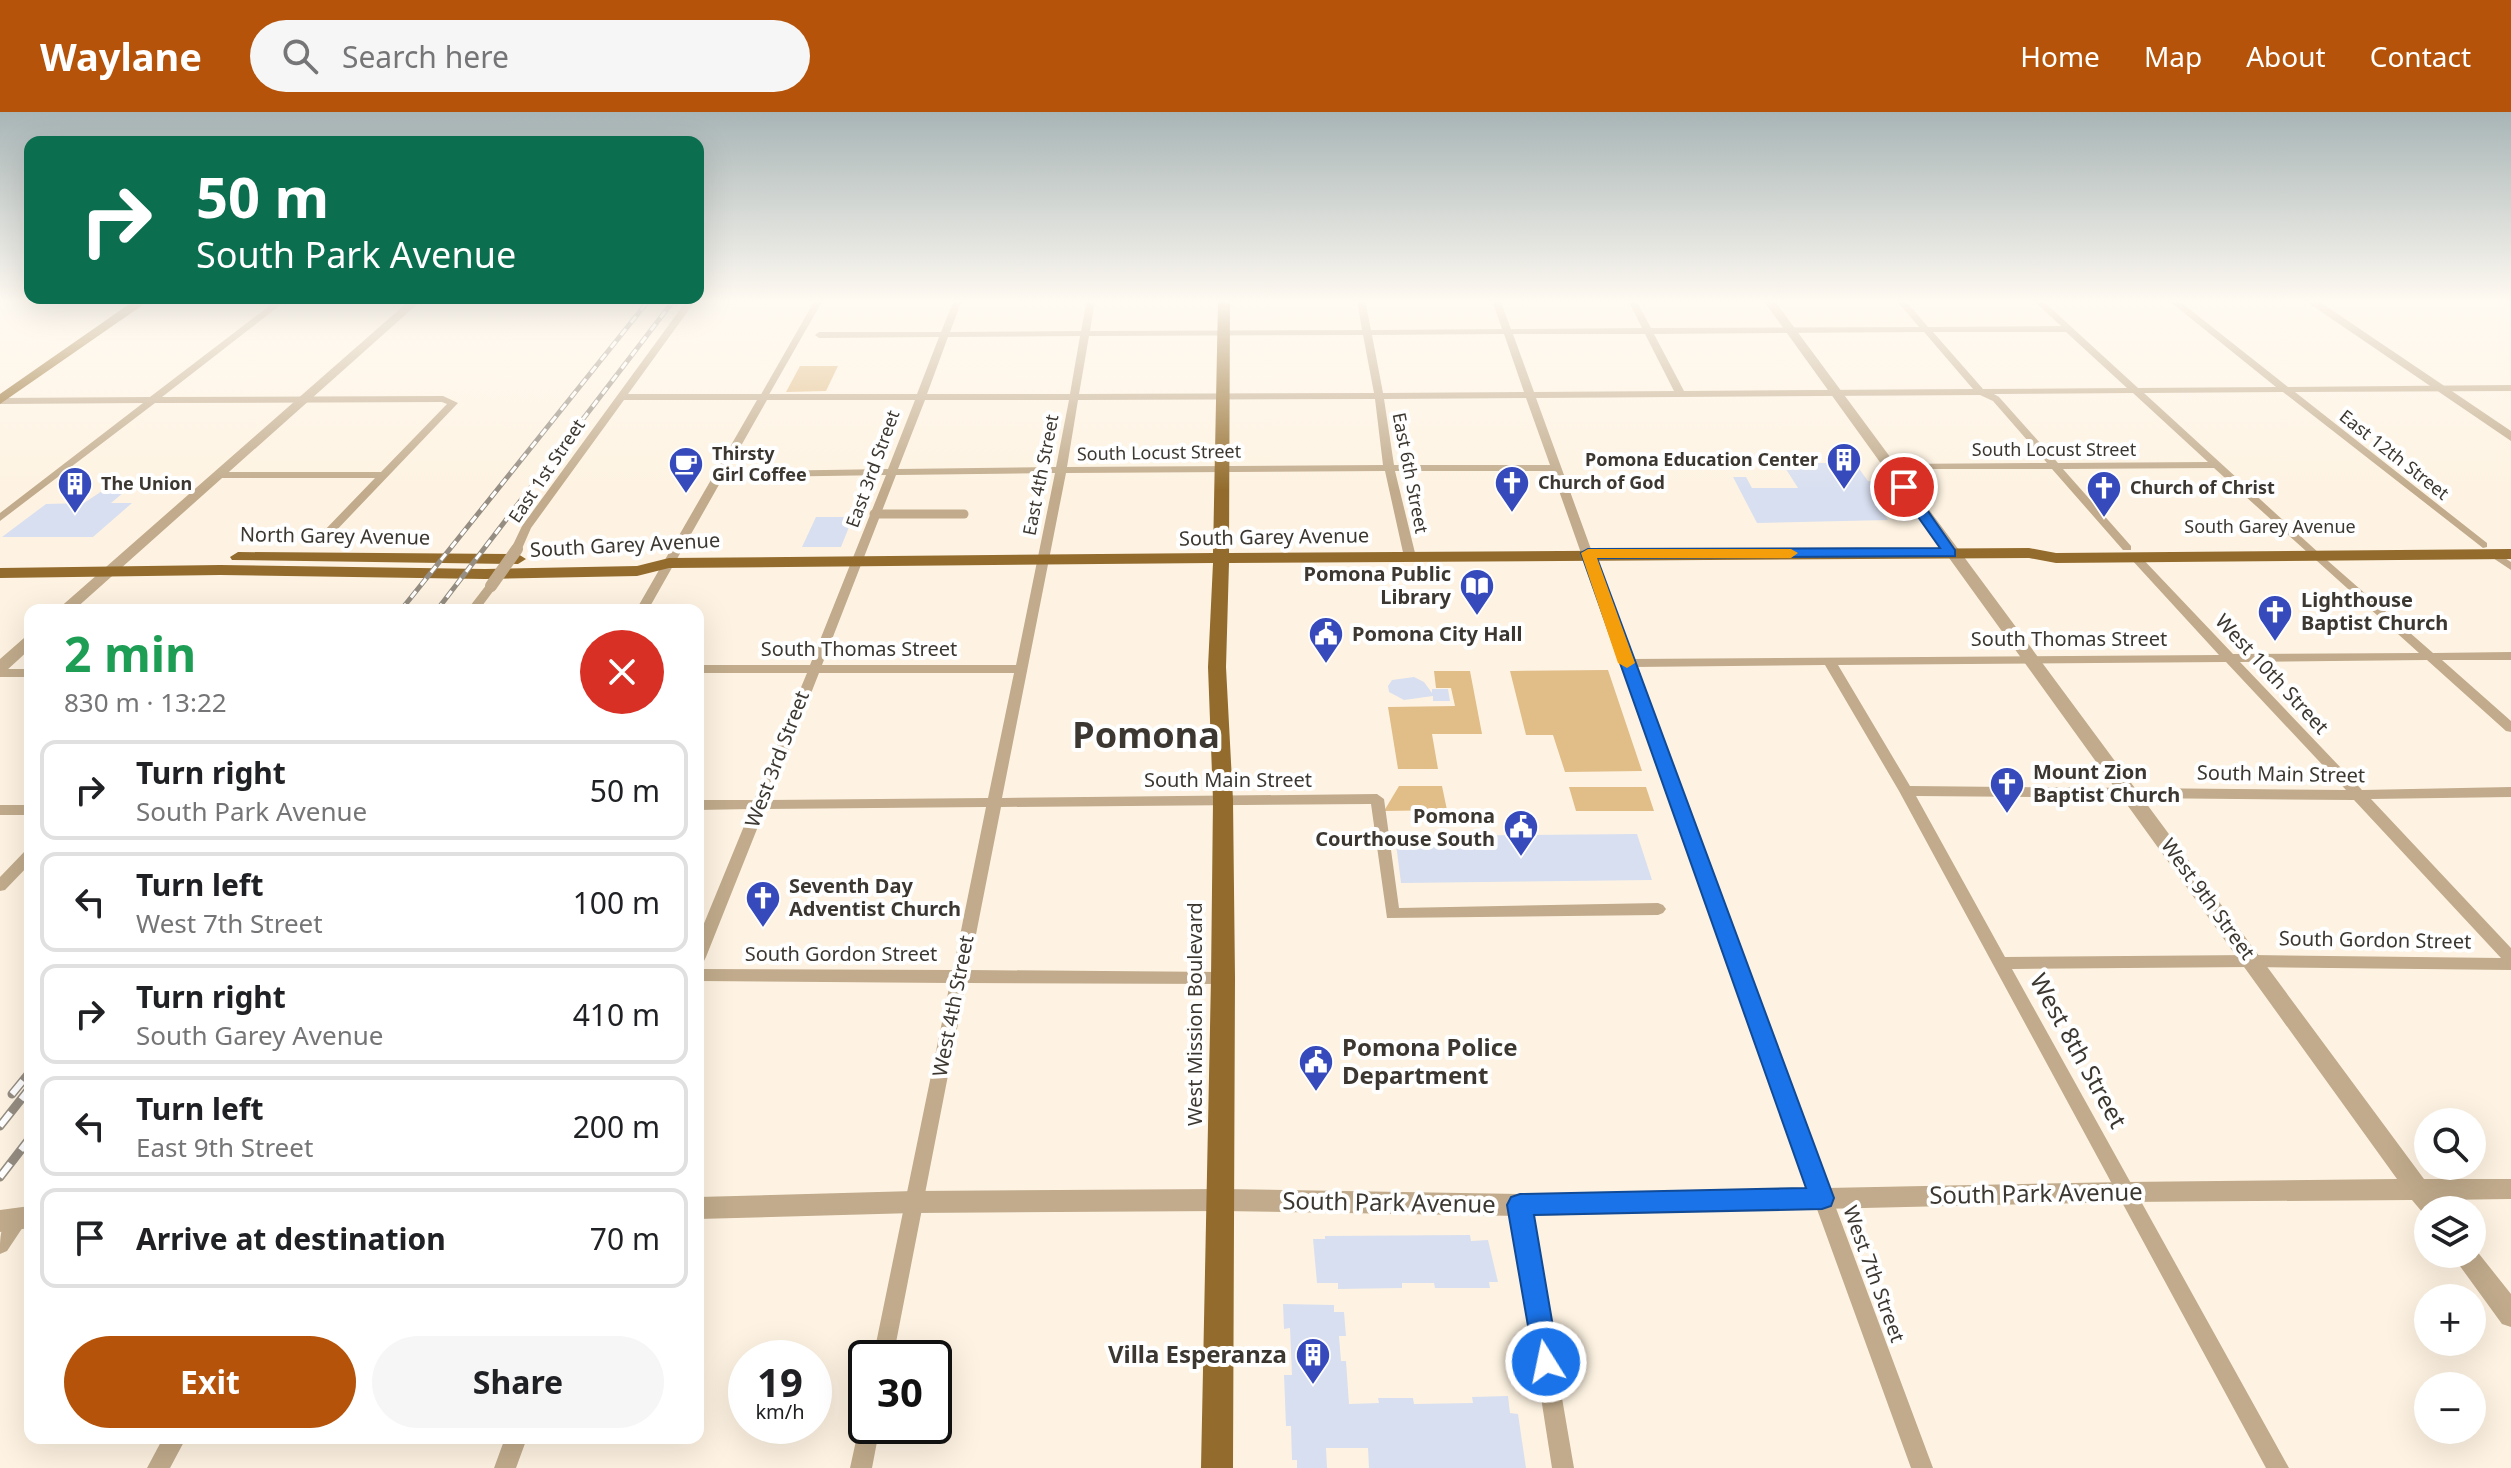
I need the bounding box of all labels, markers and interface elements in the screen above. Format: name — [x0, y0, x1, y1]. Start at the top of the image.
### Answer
search box — [250, 20, 810, 92]
text: Waylane — [40, 30, 202, 82]
icon: search — [278, 34, 322, 78]
text: Search here — [342, 36, 509, 77]
text: Home — [2020, 37, 2100, 75]
text: Map — [2144, 37, 2202, 75]
text: About — [2246, 37, 2326, 75]
text: Contact — [2370, 37, 2471, 75]
text: 50 m — [196, 158, 329, 234]
icon: right — [64, 168, 168, 272]
text: South Park Avenue — [196, 230, 516, 279]
street label: East 12th Street — [2335, 404, 2455, 505]
street label: East 3rd Street — [840, 406, 905, 531]
street label: East 6th Street — [1387, 410, 1435, 536]
street label: East 4th Street — [1017, 412, 1064, 537]
street label: East 1st Street — [503, 413, 590, 527]
street label: South Locust Street — [1972, 437, 2137, 461]
street label: South Locust Street — [1077, 439, 1242, 465]
place label: Thirsty Girl Coffee — [712, 441, 807, 486]
building icon: Pomona Education Center — [1825, 441, 1863, 491]
cafe icon: Thirsty Girl Coffee — [667, 445, 705, 495]
place label: Pomona Education Center — [1585, 447, 1818, 471]
pin — [1870, 453, 1938, 521]
church icon: Church of God — [1493, 464, 1531, 514]
building icon: The Union — [56, 465, 94, 515]
icon: arrive — [1882, 465, 1926, 509]
church icon: Church of Christ — [2085, 469, 2123, 519]
place label: Church of God — [1538, 470, 1665, 494]
place label: The Union — [101, 471, 192, 495]
place label: Church of Christ — [2130, 475, 2275, 499]
street label: South Garey Avenue — [2184, 514, 2356, 538]
street label: North Garey Avenue — [240, 520, 430, 551]
street label: South Garey Avenue — [1179, 521, 1369, 552]
street label: South Garey Avenue — [529, 526, 721, 563]
place label: Pomona Public Library — [1304, 560, 1452, 610]
library icon: Pomona Public Library — [1458, 567, 1496, 617]
place label: Lighthouse Baptist Church — [2301, 586, 2448, 636]
church icon: Lighthouse Baptist Church — [2256, 593, 2294, 643]
street label: West 10th Street — [2210, 608, 2335, 740]
public building icon: Pomona City Hall — [1307, 615, 1345, 665]
place label: Pomona City Hall — [1352, 620, 1522, 647]
text: 2 min — [64, 621, 196, 686]
street label: South Thomas Street — [1971, 625, 2167, 652]
button: close — [580, 630, 664, 714]
street label: South Thomas Street — [761, 635, 957, 662]
text: 830 m · 13:22 — [64, 684, 227, 720]
street label: West 3rd Street — [738, 687, 815, 831]
district label: Pomona — [1072, 710, 1220, 759]
text: Turn right — [136, 752, 286, 793]
place label: Mount Zion Baptist Church — [2033, 758, 2180, 808]
street label: South Main Street — [2197, 759, 2365, 788]
church icon: Mount Zion Baptist Church — [1988, 765, 2026, 815]
street label: South Main Street — [1144, 766, 1312, 793]
icon: right — [68, 768, 112, 812]
text: 50 m — [590, 770, 660, 811]
text: South Park Avenue — [136, 793, 367, 829]
place label: Pomona Courthouse South — [1315, 802, 1495, 852]
public building icon: Pomona Courthouse South — [1502, 808, 1540, 858]
street label: West 9th Street — [2155, 833, 2262, 965]
text: Turn left — [136, 864, 264, 905]
place label: Seventh Day Adventist Church — [789, 872, 961, 922]
church icon: Seventh Day Adventist Church — [744, 879, 782, 929]
icon: left — [68, 880, 112, 924]
text: 100 m — [573, 882, 660, 923]
street label: West Mission Boulevard — [1181, 902, 1208, 1126]
text: West 7th Street — [136, 905, 323, 941]
street label: South Gordon Street — [2279, 924, 2472, 955]
street label: West 4th Street — [926, 933, 979, 1079]
street label: South Gordon Street — [745, 940, 937, 967]
street label: West 8th Street — [2023, 967, 2136, 1134]
text: Turn right — [136, 976, 286, 1017]
icon: right — [68, 992, 112, 1036]
text: 410 m — [573, 994, 660, 1035]
text: South Garey Avenue — [136, 1017, 383, 1053]
place label: Pomona Police Department — [1342, 1030, 1517, 1091]
public building icon: Pomona Police Department — [1297, 1043, 1335, 1093]
text: Turn left — [136, 1088, 264, 1129]
icon: left — [68, 1104, 112, 1148]
text: 200 m — [573, 1106, 660, 1147]
map controls — [2414, 1108, 2486, 1444]
button: search — [2414, 1108, 2486, 1180]
text: East 9th Street — [136, 1129, 313, 1165]
street label: South Park Avenue — [1929, 1174, 2143, 1211]
street label: South Park Avenue — [1282, 1183, 1496, 1220]
button: layers — [2414, 1196, 2486, 1268]
street label: West 7th Street — [1837, 1202, 1912, 1346]
icon: arrive — [68, 1216, 112, 1260]
text: Arrive at destination — [136, 1218, 446, 1259]
text: 70 m — [590, 1218, 660, 1259]
button: + — [2414, 1284, 2486, 1356]
position arrow — [1504, 1320, 1588, 1404]
button: Exit — [64, 1336, 356, 1428]
button: Share — [372, 1336, 664, 1428]
building icon: Villa Esperanza — [1294, 1336, 1332, 1386]
place label: Villa Esperanza — [1108, 1337, 1287, 1370]
speed limit sign: 30 — [848, 1340, 952, 1444]
text: 19 — [757, 1354, 803, 1409]
button: − — [2414, 1372, 2486, 1444]
text: km/h — [755, 1398, 805, 1425]

